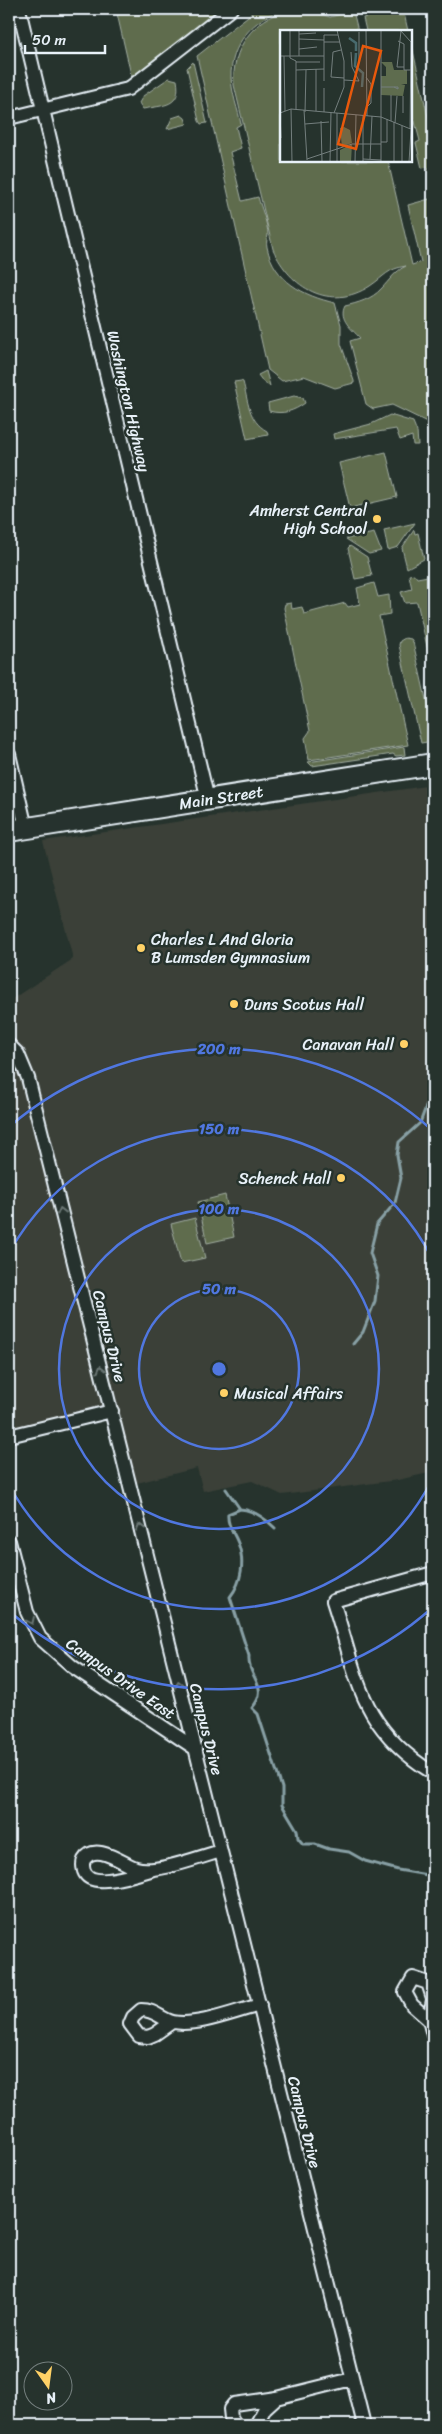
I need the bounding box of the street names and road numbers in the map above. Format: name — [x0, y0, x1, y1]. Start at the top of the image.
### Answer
street label: Washington Highway — [98, 327, 159, 476]
street label: Main Street — [177, 777, 265, 818]
street label: Campus Drive — [84, 1287, 135, 1385]
street label: Campus Drive East — [60, 1630, 182, 1727]
street label: Campus Drive — [181, 1680, 232, 1778]
street label: Campus Drive — [279, 2073, 330, 2171]

